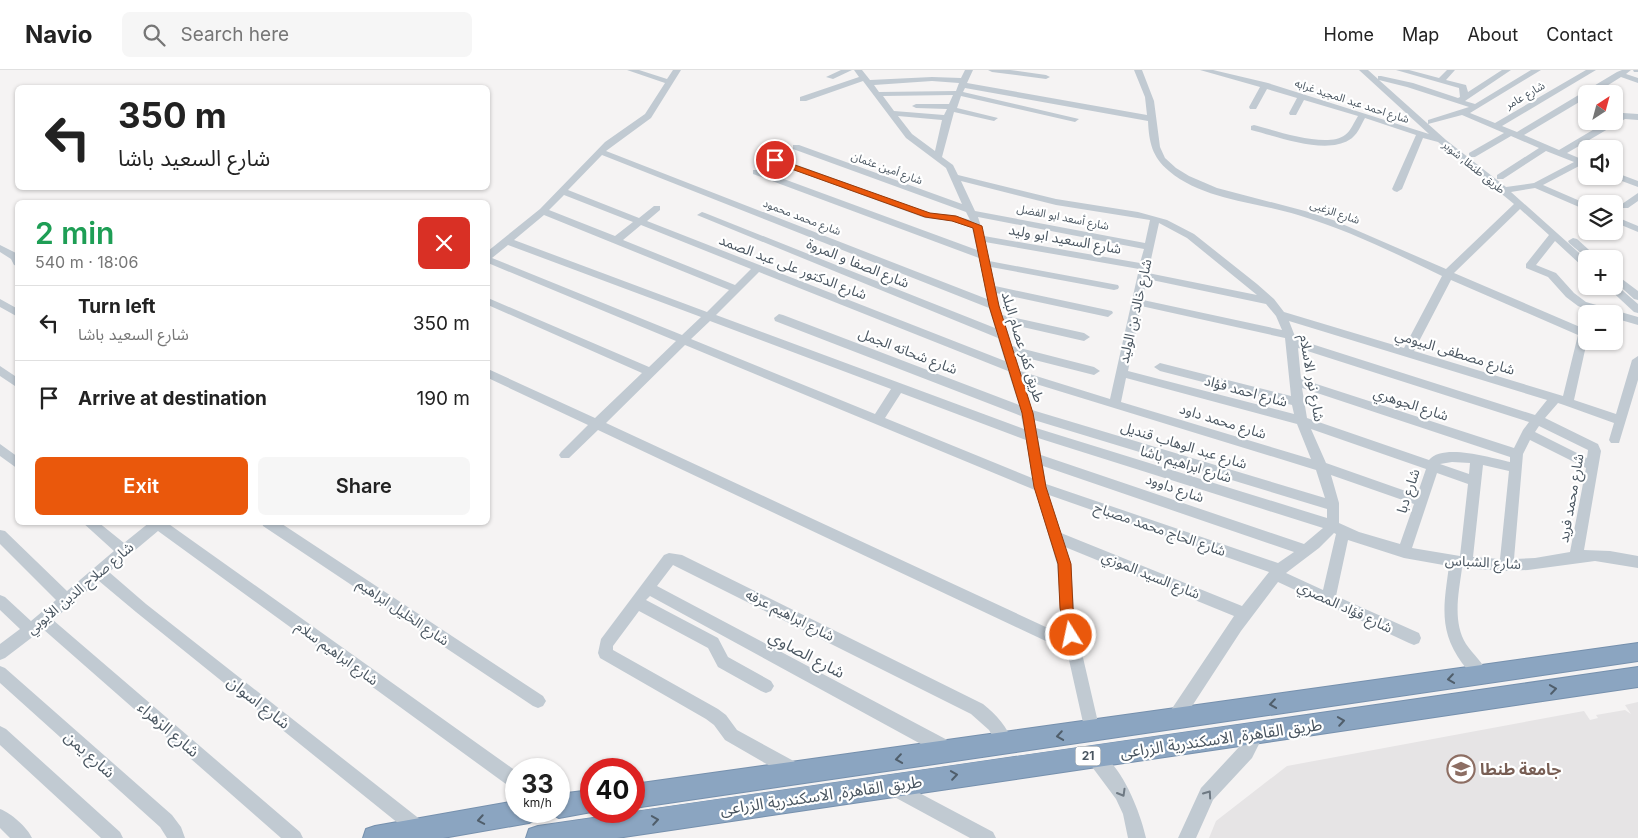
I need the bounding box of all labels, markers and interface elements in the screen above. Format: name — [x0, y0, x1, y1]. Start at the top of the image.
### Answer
search box — [122, 12, 472, 57]
text: Navio — [25, 20, 92, 49]
icon: search — [140, 21, 168, 49]
text: Search here — [180, 23, 289, 46]
text: Home — [1324, 24, 1374, 45]
text: Map — [1402, 24, 1439, 45]
text: About — [1467, 24, 1518, 45]
text: Contact — [1546, 24, 1613, 45]
street label: شارع احمد عبد المجيد غرابه — [1293, 76, 1411, 127]
street label: شارع عامر — [1502, 78, 1548, 113]
north arrow — [1578, 85, 1622, 130]
map controls — [1578, 85, 1623, 350]
text: 350 m — [118, 94, 227, 136]
icon: left — [35, 105, 100, 170]
street label: طريق طنطا, شوبر — [1439, 137, 1508, 197]
pin — [754, 139, 796, 181]
button: sound — [1578, 140, 1623, 185]
text: شارع السعيد باشا — [118, 145, 270, 171]
icon: arrive — [761, 146, 789, 174]
street label: شارع أمين عثمان — [849, 149, 925, 188]
button: layers — [1578, 195, 1623, 240]
street label: شارع محمد محمود — [761, 196, 843, 239]
street label: شارع الزغبى — [1308, 197, 1362, 228]
street label: شارع أسعد ابو الفضل — [1015, 201, 1111, 234]
text: 2 min — [35, 215, 114, 251]
button: close — [418, 217, 470, 269]
street label: شارع السعيد ابو وليد — [1007, 220, 1123, 260]
street label: شارع الدكتور على عبد الصمد — [716, 230, 869, 305]
street label: شارع الصفا و المروة — [803, 234, 912, 294]
button: + — [1578, 250, 1623, 295]
text: 540 m · 18:06 — [35, 252, 138, 272]
street label: شارع خالد بن الوليد — [1114, 257, 1158, 365]
street label: طريق كفر عصام البلد — [996, 289, 1048, 405]
text: Turn left — [78, 295, 156, 318]
button: − — [1578, 305, 1623, 350]
icon: left — [35, 309, 63, 337]
text: 350 m — [413, 312, 470, 335]
text: شارع السعيد باشا — [78, 324, 189, 344]
street label: شارع شحاته الجمل — [855, 324, 960, 380]
street label: شارع مصطفى البيومي — [1392, 325, 1517, 381]
street label: شارع نور الاسلام — [1294, 333, 1329, 423]
street label: شارع احمد فؤاد — [1202, 371, 1289, 413]
street label: شارع الجوهري — [1370, 383, 1451, 427]
icon: arrive — [35, 384, 63, 412]
text: Arrive at destination — [78, 387, 267, 410]
text: 190 m — [417, 387, 470, 410]
street label: شارع محمد داود — [1177, 399, 1269, 445]
street label: شارع عبد الوهاب قنديل — [1118, 417, 1249, 475]
street label: شارع ابراهيم باشا — [1137, 442, 1234, 488]
street label: شارع محمد فريد — [1554, 452, 1590, 544]
button: Exit — [35, 457, 248, 515]
button: Share — [258, 457, 470, 515]
street label: شارع دبا — [1392, 466, 1426, 516]
street label: شارع داوود — [1143, 470, 1207, 508]
street label: شارع الحاج محمد مصباح — [1091, 498, 1228, 562]
street label: شارع صلاح الدين الأيوبي — [23, 538, 139, 640]
street label: شارع السيد الموزي — [1099, 547, 1203, 605]
street label: شارع الشباس — [1445, 551, 1521, 575]
street label: شارع الخليل ابراهيم — [352, 574, 453, 651]
street label: شارع فؤاد المصري — [1294, 577, 1395, 639]
street label: شارع ابراهيم عرفه — [742, 585, 837, 647]
position arrow — [1044, 608, 1096, 660]
street label: شارع ابراهيم سلام — [291, 617, 382, 691]
street label: شارع الصاوي — [764, 626, 848, 685]
street label: شارع اسوان — [222, 671, 294, 735]
one-way arrow — [1447, 673, 1455, 684]
one-way arrow — [1549, 684, 1557, 695]
street label: شارع الزهراء — [132, 697, 204, 763]
one-way arrow — [1269, 699, 1277, 709]
street label: طريق القاهرة, الاسكندرية الزراعى — [1119, 714, 1323, 763]
one-way arrow — [1336, 716, 1345, 726]
street label: شارع يمن — [58, 726, 120, 784]
one-way arrow — [1056, 730, 1065, 740]
road number: 21 — [1076, 746, 1100, 766]
one-way arrow — [895, 753, 903, 764]
school or university icon: جامعة طنطا — [1446, 754, 1476, 784]
speed limit sign: 40 — [580, 758, 645, 823]
place label: جامعة طنطا — [1480, 759, 1561, 779]
text: 33 — [521, 769, 554, 799]
street label: طريق القاهرة, الاسكندرية الزراعى — [719, 771, 923, 820]
one-way arrow — [950, 771, 959, 781]
one-way arrow — [1116, 787, 1126, 796]
one-way arrow — [1202, 790, 1211, 800]
text: km/h — [523, 795, 552, 810]
one-way arrow — [477, 814, 485, 824]
one-way arrow — [652, 815, 660, 826]

